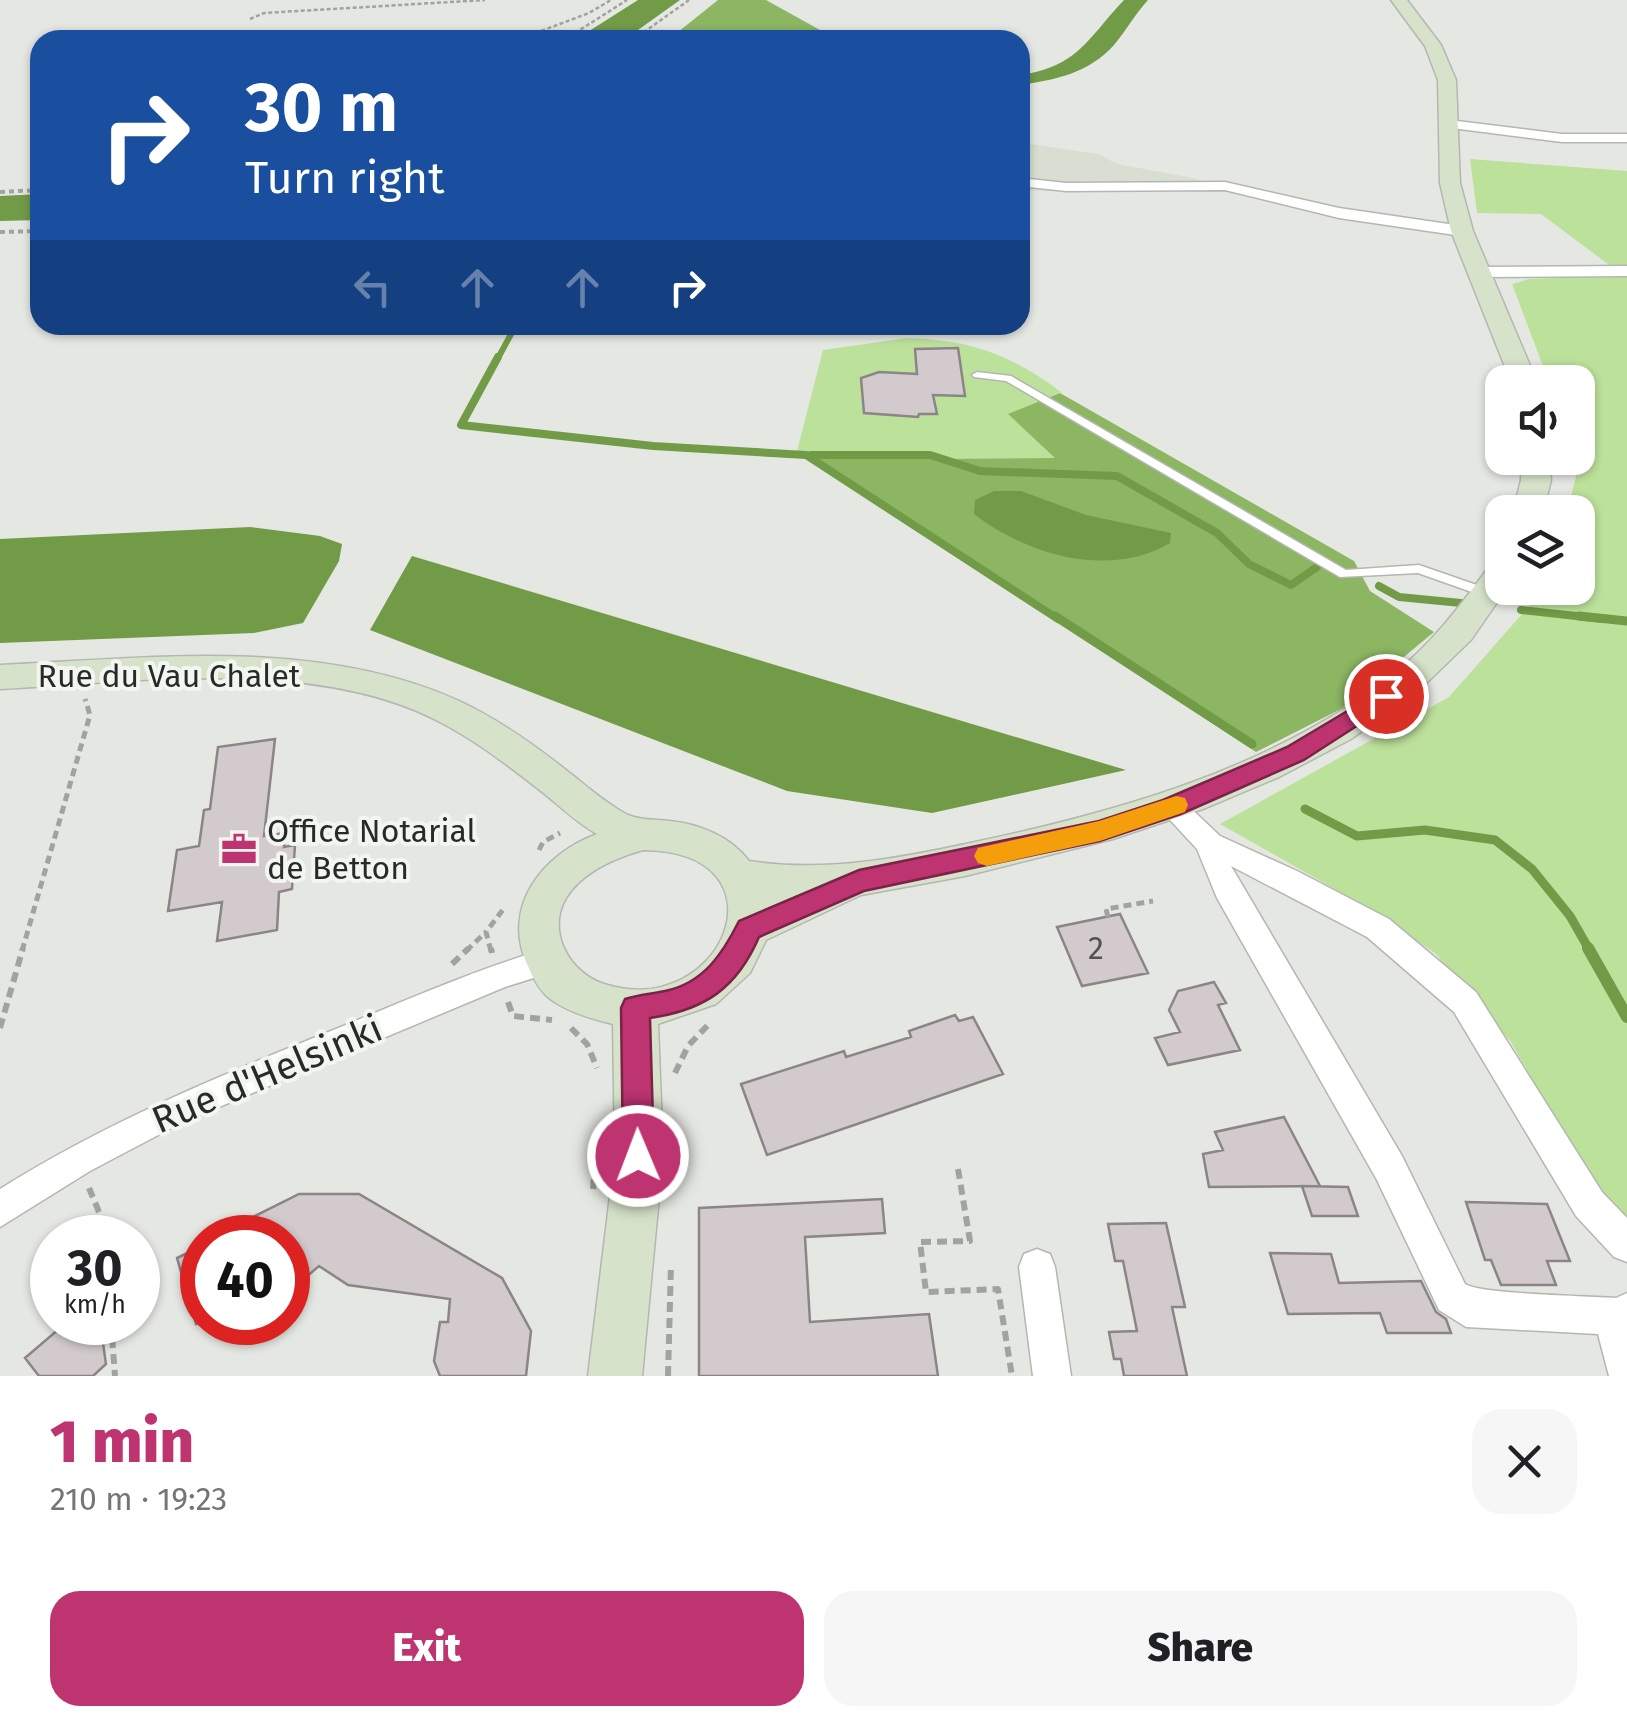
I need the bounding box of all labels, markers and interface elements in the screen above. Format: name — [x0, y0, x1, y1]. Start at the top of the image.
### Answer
text: 30 m — [245, 66, 398, 150]
icon: right — [80, 70, 210, 200]
text: Turn right — [245, 151, 444, 205]
icon: left — [345, 260, 400, 315]
icon: ahead — [450, 260, 505, 315]
icon: ahead — [555, 260, 610, 315]
icon: right — [660, 260, 715, 315]
map controls — [1485, 365, 1595, 605]
button: sound — [1485, 365, 1595, 475]
button: layers — [1485, 495, 1595, 605]
pin — [1344, 654, 1429, 739]
street label: Rue du Vau Chalet — [38, 657, 301, 695]
icon: arrive — [1359, 669, 1414, 724]
place label: Office Notarial de Betton — [267, 812, 476, 887]
office icon: Office Notarial de Betton — [220, 830, 258, 868]
house number: 2 — [1088, 929, 1104, 967]
street label: Rue d'Helsinki — [145, 1005, 389, 1143]
position arrow — [586, 1104, 690, 1208]
speed limit sign: 40 — [180, 1215, 310, 1345]
text: 30 — [67, 1238, 123, 1298]
text: km/h — [64, 1290, 126, 1320]
text: 1 min — [50, 1406, 194, 1478]
button: close — [1472, 1409, 1577, 1514]
text: 210 m · 19:23 — [50, 1480, 227, 1518]
button: Exit — [50, 1591, 804, 1706]
button: Share — [824, 1591, 1577, 1706]

